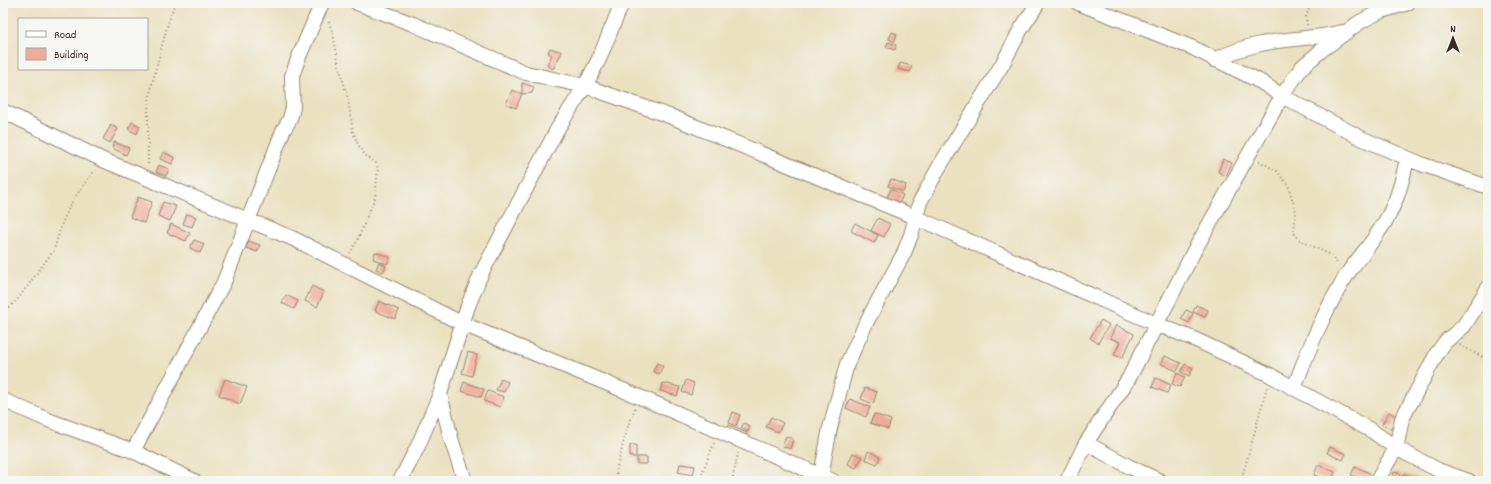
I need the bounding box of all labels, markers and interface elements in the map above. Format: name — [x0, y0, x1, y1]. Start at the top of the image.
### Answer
legend — [18, 18, 148, 70]
north arrow — [1433, 18, 1473, 58]
text: N — [1450, 22, 1456, 38]
text: Road — [54, 27, 76, 44]
text: Building — [54, 47, 89, 64]

